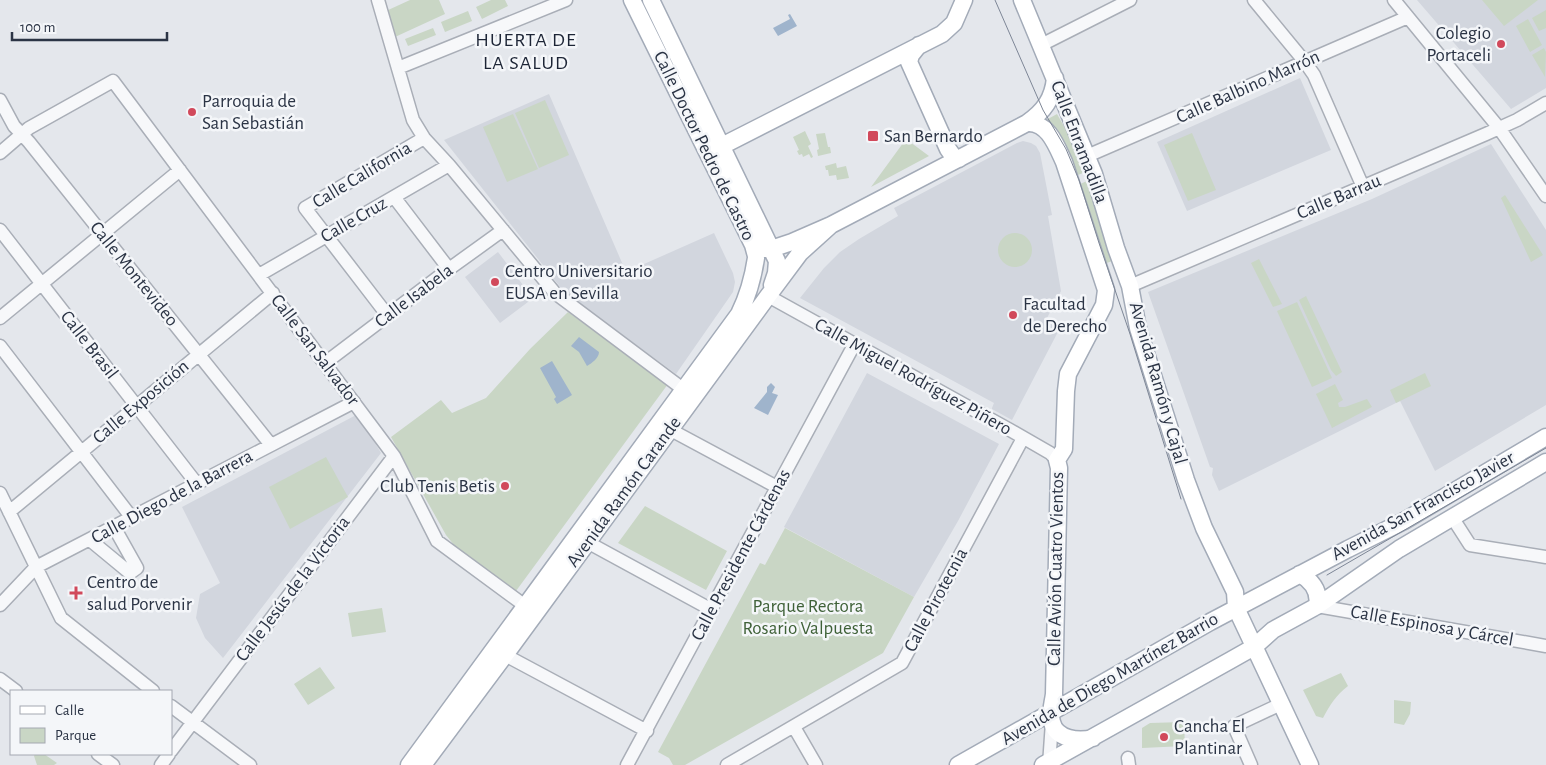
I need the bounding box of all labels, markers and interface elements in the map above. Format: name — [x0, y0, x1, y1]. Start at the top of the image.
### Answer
scale bar — [12, 10, 168, 42]
text: 100 m — [20, 20, 55, 35]
place label: Colegio Portaceli — [1426, 24, 1491, 65]
district label: HUERTA DE LA SALUD — [475, 30, 577, 73]
marker: Colegio Portaceli — [1495, 38, 1507, 50]
street label: Calle Balbino Marrón — [1173, 47, 1323, 127]
street label: Calle Doctor Pedro de Castro — [650, 48, 758, 244]
street label: Calle Enramadilla — [1047, 78, 1111, 206]
place label: Parroquia de San Sebastián — [202, 92, 304, 133]
marker: Parroquia de San Sebastián — [186, 106, 198, 118]
place label: San Bernardo — [884, 127, 983, 146]
marker: San Bernardo — [866, 129, 880, 143]
street label: Calle California — [309, 138, 415, 212]
street label: Calle Barrau — [1294, 171, 1384, 223]
street label: Calle Cruz — [318, 193, 391, 247]
street label: Calle Montevideo — [86, 218, 182, 330]
street label: Calle Isabela — [371, 260, 457, 331]
place label: Centro Universitario EUSA en Sevilla — [505, 262, 653, 303]
marker: Centro Universitario EUSA en Sevilla — [489, 276, 501, 288]
street label: Calle San Salvador — [267, 291, 363, 409]
place label: Facultad de Derecho — [1023, 295, 1107, 336]
street label: Avenida Ramón y Cajal — [1126, 300, 1190, 466]
street label: Calle Brasil — [57, 307, 121, 383]
marker: Facultad de Derecho — [1007, 309, 1019, 321]
street label: Calle Miguel Rodríguez Piñero — [811, 315, 1015, 439]
street label: Calle Exposición — [89, 357, 193, 447]
street label: Avenida Ramón Carande — [563, 413, 685, 571]
street label: Calle Diego de la Barrera — [88, 446, 256, 548]
street label: Avenida San Francisco Javier — [1328, 448, 1518, 564]
street label: Calle Presidente Cárdenas — [688, 466, 794, 644]
street label: Calle Avión Cuatro Vientos — [1045, 472, 1067, 666]
place label: Club Tenis Betis — [380, 477, 495, 496]
marker: Club Tenis Betis — [499, 480, 511, 492]
street label: Calle Jesús de la Victoria — [232, 513, 354, 665]
street label: Calle Pirotecnia — [901, 545, 971, 655]
place label: Centro de salud Porvenir — [87, 573, 192, 614]
marker: Centro de salud Porvenir — [69, 586, 83, 600]
park label: Parque Rectora Rosario Valpuesta — [742, 597, 874, 638]
street label: Calle Espinosa y Cárcel — [1349, 602, 1515, 650]
street label: Avenida de Diego Martínez Barrio — [998, 609, 1222, 749]
legend — [10, 690, 172, 755]
text: Calle — [55, 703, 84, 718]
place label: Cancha El Plantinar — [1174, 717, 1245, 758]
text: Parque — [55, 728, 96, 743]
marker: Cancha El Plantinar — [1158, 731, 1170, 743]

